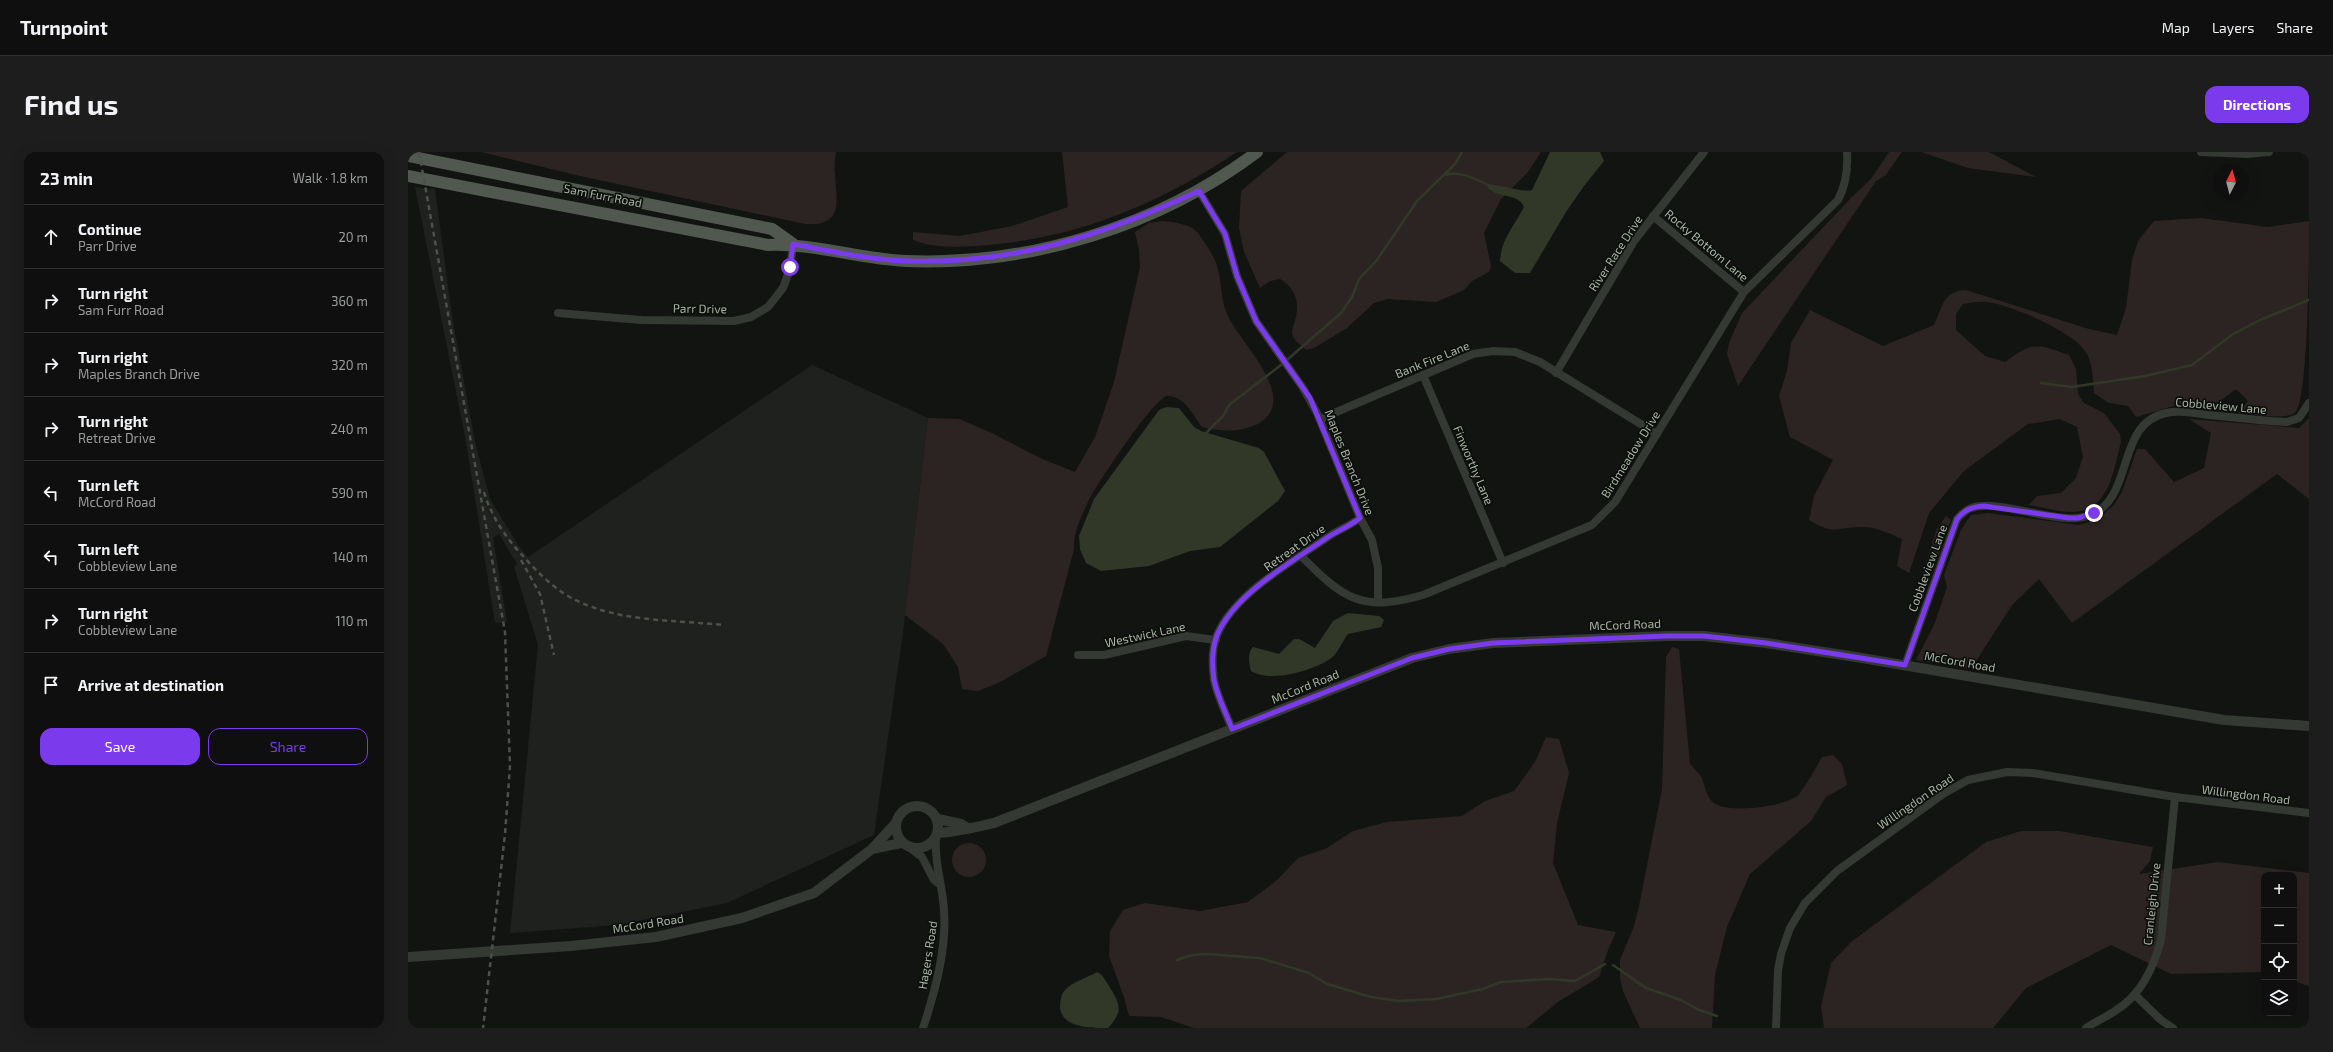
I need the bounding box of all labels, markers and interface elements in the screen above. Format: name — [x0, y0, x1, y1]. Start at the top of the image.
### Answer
text: Turnpoint — [20, 16, 108, 39]
text: Map — [2162, 19, 2190, 36]
text: Layers — [2212, 19, 2254, 36]
text: Share — [2276, 19, 2313, 36]
button: Directions — [2205, 86, 2309, 123]
text: Find us — [24, 87, 118, 121]
north arrow — [2213, 164, 2249, 200]
text: 23 min — [40, 168, 93, 188]
text: Walk · 1.8 km — [293, 170, 368, 186]
street label: Sam Furr Road — [563, 181, 643, 209]
street label: Rocky Bottom Lane — [1662, 206, 1752, 284]
street label: River Race Drive — [1585, 212, 1645, 294]
text: Continue — [78, 220, 141, 238]
icon: ahead — [40, 226, 62, 248]
text: 20 m — [339, 229, 368, 245]
text: Parr Drive — [78, 238, 137, 254]
route start — [781, 258, 799, 276]
text: Turn right — [78, 284, 148, 302]
icon: right — [40, 290, 62, 312]
text: 360 m — [331, 293, 368, 309]
street label: Parr Drive — [673, 301, 727, 315]
text: Sam Furr Road — [78, 302, 164, 318]
street label: Bank Fire Lane — [1393, 338, 1471, 380]
text: Turn right — [78, 348, 148, 366]
icon: right — [40, 354, 62, 376]
text: 320 m — [331, 357, 368, 373]
text: Maples Branch Drive — [78, 366, 200, 382]
street label: Cobbleview Lane — [2175, 394, 2267, 416]
street label: Maples Branch Drive — [1322, 407, 1378, 517]
street label: Birdmeadow Drive — [1598, 408, 1662, 500]
text: Turn right — [78, 412, 148, 430]
icon: right — [40, 418, 62, 440]
text: 240 m — [331, 421, 368, 437]
street label: Finworthy Lane — [1451, 423, 1497, 507]
text: Retreat Drive — [78, 430, 156, 446]
text: Turn left — [78, 476, 139, 494]
icon: left — [40, 482, 62, 504]
text: 590 m — [331, 485, 368, 501]
text: McCord Road — [78, 494, 156, 510]
route end — [2085, 504, 2103, 522]
street label: Retreat Drive — [1261, 521, 1327, 573]
street label: Cobbleview Lane — [1905, 523, 1949, 613]
text: Turn left — [78, 540, 139, 558]
icon: left — [40, 546, 62, 568]
text: 140 m — [333, 549, 368, 565]
text: Cobbleview Lane — [78, 558, 177, 574]
text: Turn right — [78, 604, 148, 622]
icon: right — [40, 610, 62, 632]
text: 110 m — [336, 613, 368, 629]
street label: McCord Road — [1589, 616, 1661, 632]
street label: Westwick Lane — [1104, 619, 1186, 649]
text: Cobbleview Lane — [78, 622, 177, 638]
street label: McCord Road — [1923, 648, 1997, 674]
street label: McCord Road — [1269, 666, 1341, 706]
icon: arrive — [40, 674, 62, 696]
text: Arrive at destination — [78, 676, 224, 694]
button: Save — [40, 728, 200, 765]
button: Share — [208, 728, 368, 765]
street label: Willingdon Road — [1874, 770, 1956, 832]
street label: Willingdon Road — [2201, 782, 2291, 806]
street label: Cranleigh Drive — [2140, 862, 2162, 946]
map controls — [2261, 872, 2297, 1016]
button: + — [2261, 872, 2297, 908]
button: − — [2261, 908, 2297, 944]
street label: McCord Road — [611, 910, 685, 936]
street label: Hagers Road — [915, 920, 939, 990]
button: locate — [2261, 944, 2297, 980]
button: layers — [2261, 980, 2297, 1016]

